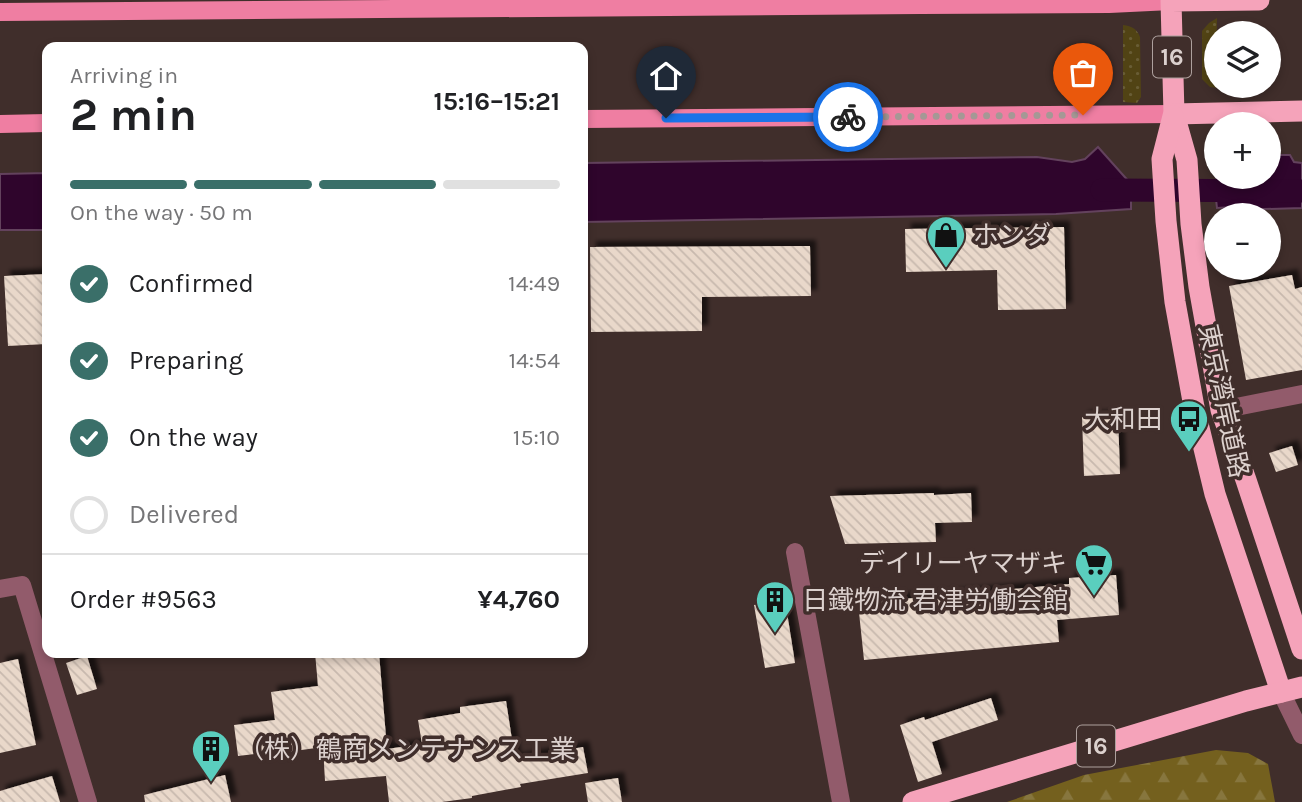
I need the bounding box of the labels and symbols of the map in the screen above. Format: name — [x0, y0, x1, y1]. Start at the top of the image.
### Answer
road number: 16 — [1153, 36, 1191, 78]
pin — [1053, 43, 1113, 115]
pin — [636, 46, 696, 118]
courier — [813, 82, 883, 152]
shop icon: ホンダ — [925, 214, 967, 269]
place label: ホンダ — [973, 220, 1051, 251]
street label: 東京湾岸道路 — [1192, 322, 1255, 481]
bus stop icon: 大和田 — [1168, 398, 1210, 453]
place label: 大和田 — [1084, 404, 1162, 435]
supermarket icon: デイリーヤマザキ — [1073, 542, 1115, 597]
place label: デイリーヤマザキ — [859, 548, 1067, 579]
building icon: 日鐵物流 君津労働会館 — [754, 579, 796, 634]
place label: 日鐵物流 君津労働会館 — [802, 585, 1068, 616]
road number: 16 — [1077, 726, 1115, 766]
building icon: （株）鶴商メンテナンス工業 — [190, 728, 232, 783]
place label: （株）鶴商メンテナンス工業 — [238, 734, 575, 765]

